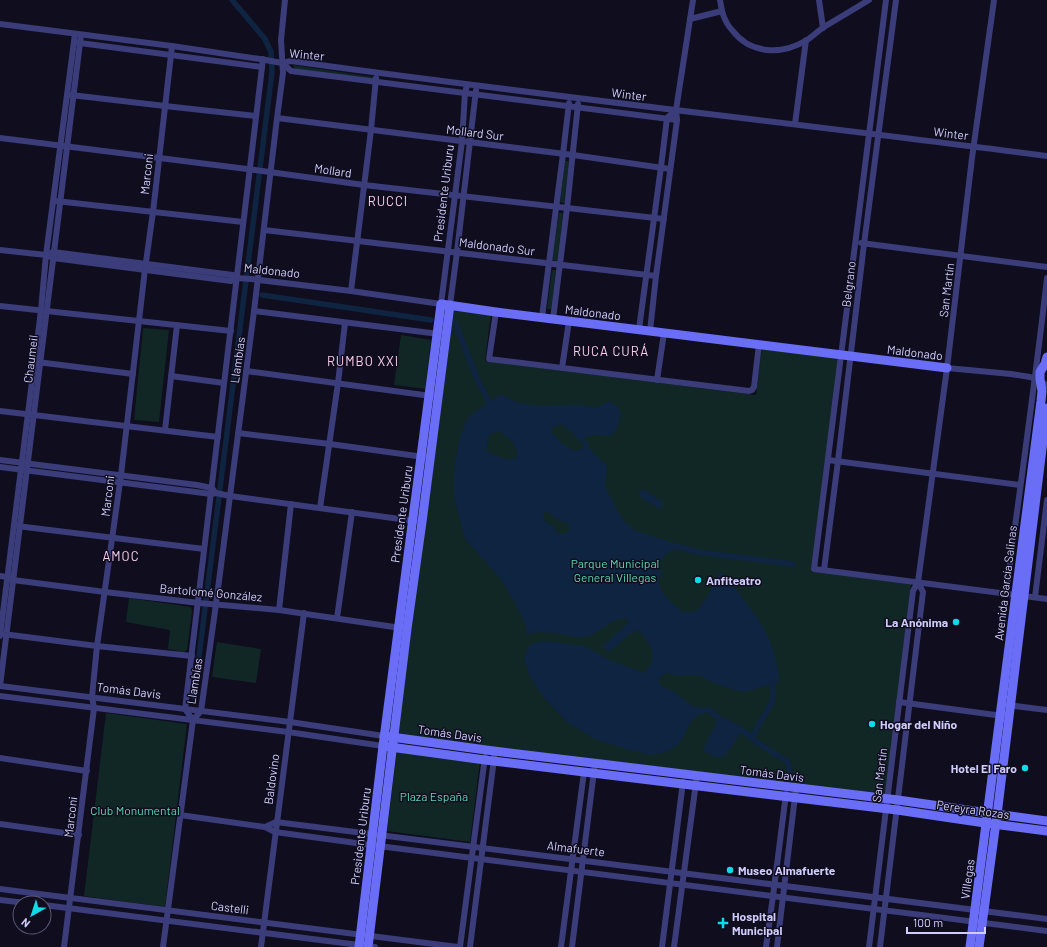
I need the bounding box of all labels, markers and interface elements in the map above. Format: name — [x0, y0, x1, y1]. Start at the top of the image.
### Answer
street label: Winter — [289, 46, 326, 63]
street label: Winter — [611, 85, 648, 103]
street label: Mollard Sur — [445, 122, 505, 143]
street label: Winter — [933, 124, 970, 142]
street label: Presidente Uriburu — [430, 144, 456, 242]
street label: Marconi — [137, 153, 155, 195]
street label: Mollard — [313, 160, 353, 180]
district label: RUCCI — [368, 193, 408, 209]
street label: Maldonado Sur — [458, 234, 536, 258]
street label: Maldonado — [243, 260, 301, 280]
street label: Belgrano — [838, 260, 858, 308]
street label: San Martín — [936, 262, 956, 318]
street label: Maldonado — [564, 302, 622, 322]
street label: Chaumeil — [20, 334, 40, 384]
street label: Llambías — [227, 336, 247, 384]
street label: Maldonado — [886, 342, 944, 362]
district label: RUCA CURÁ — [573, 343, 649, 359]
district label: RUMBO XXI — [327, 353, 399, 369]
street label: Presidente Uriburu — [387, 465, 415, 563]
street label: Marconi — [98, 475, 116, 517]
street label: Avenida García Salinas — [991, 524, 1019, 641]
district label: AMOC — [102, 548, 140, 564]
park label: Parque Municipal General Villegas — [571, 556, 659, 584]
place label: Anfiteatro — [706, 573, 761, 587]
marker: Anfiteatro — [693, 575, 703, 585]
street label: Bartolomé González — [159, 581, 263, 603]
place label: La Anónima — [885, 615, 948, 629]
marker: La Anónima — [951, 617, 961, 627]
street label: Llambías — [183, 657, 205, 705]
street label: Tomás Davis — [96, 679, 162, 701]
place label: Hogar del Niño — [880, 717, 958, 731]
marker: Hogar del Niño — [867, 719, 877, 729]
street label: Tomás Davis — [417, 722, 483, 744]
street label: San Martín — [869, 747, 889, 803]
street label: Baldovino — [261, 753, 281, 805]
place label: Hotel El Faro — [951, 761, 1017, 775]
street label: Tomás Davis — [739, 762, 805, 784]
marker: Hotel El Faro — [1020, 763, 1030, 773]
street label: Presidente Uriburu — [347, 787, 373, 885]
park label: Plaza España — [400, 789, 468, 803]
street label: Marconi — [61, 796, 79, 838]
street label: Pereyra Rozas — [936, 797, 1011, 821]
park label: Club Monumental — [90, 803, 180, 817]
street label: Almafuerte — [546, 838, 606, 858]
street label: Villegas — [957, 858, 977, 900]
place label: Museo Almafuerte — [738, 863, 836, 877]
marker: Museo Almafuerte — [725, 865, 735, 875]
north arrow — [12, 895, 52, 935]
street label: Castelli — [210, 898, 250, 916]
place label: Hospital Municipal — [732, 909, 782, 937]
scale bar — [907, 909, 985, 935]
text: 100 m — [913, 915, 943, 929]
text: N — [18, 916, 32, 931]
marker: Hospital Municipal — [717, 917, 729, 929]

